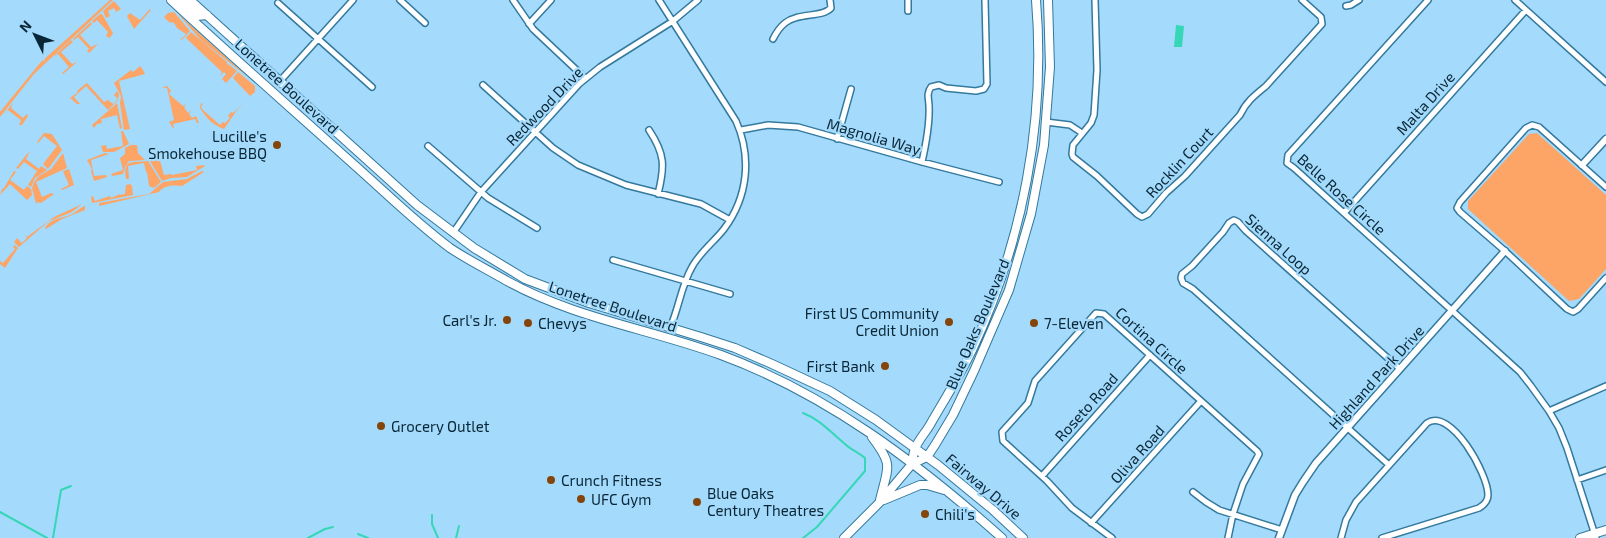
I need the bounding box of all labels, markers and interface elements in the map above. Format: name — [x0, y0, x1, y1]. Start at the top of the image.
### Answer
north arrow — [10, 10, 60, 60]
text: N — [15, 17, 35, 35]
street label: Lonetree Boulevard — [231, 35, 343, 137]
street label: Redwood Drive — [502, 63, 586, 149]
street label: Malta Drive — [1392, 68, 1458, 138]
street label: Magnolia Way — [825, 114, 923, 158]
street label: Rocklin Court — [1142, 123, 1217, 201]
place label: Lucille's Smokehouse BBQ — [148, 127, 267, 163]
marker: Lucille's Smokehouse BBQ — [271, 139, 283, 151]
street label: Belle Rose Circle — [1294, 150, 1390, 238]
street label: Sienna Loop — [1242, 210, 1316, 278]
street label: Blue Oaks Boulevard — [941, 256, 1013, 392]
street label: Lonetree Boulevard — [547, 277, 679, 335]
street label: Cortina Circle — [1112, 303, 1192, 377]
place label: First US Community Credit Union — [805, 304, 939, 339]
place label: Carl's Jr. — [443, 311, 497, 329]
marker: Carl's Jr. — [501, 314, 513, 326]
place label: Chevys — [538, 314, 587, 332]
place label: 7-Eleven — [1044, 314, 1104, 332]
marker: First US Community Credit Union — [943, 316, 955, 328]
marker: Chevys — [522, 317, 534, 329]
marker: 7-Eleven — [1028, 317, 1040, 329]
street label: Highland Park Drive — [1325, 321, 1427, 433]
place label: First Bank — [807, 357, 875, 375]
marker: First Bank — [879, 360, 891, 372]
street label: Roseto Road — [1051, 369, 1121, 445]
place label: Grocery Outlet — [391, 417, 490, 435]
marker: Grocery Outlet — [375, 420, 387, 432]
street label: Oliva Road — [1106, 421, 1168, 487]
street label: Fairway Drive — [943, 449, 1025, 523]
place label: Crunch Fitness — [561, 471, 662, 489]
marker: Crunch Fitness — [545, 474, 557, 486]
place label: Blue Oaks Century Theatres — [707, 484, 824, 519]
place label: UFC Gym — [591, 490, 651, 508]
marker: UFC Gym — [575, 493, 587, 505]
marker: Blue Oaks Century Theatres — [691, 496, 703, 508]
place label: Chili's — [935, 505, 975, 523]
marker: Chili's — [919, 508, 931, 520]

